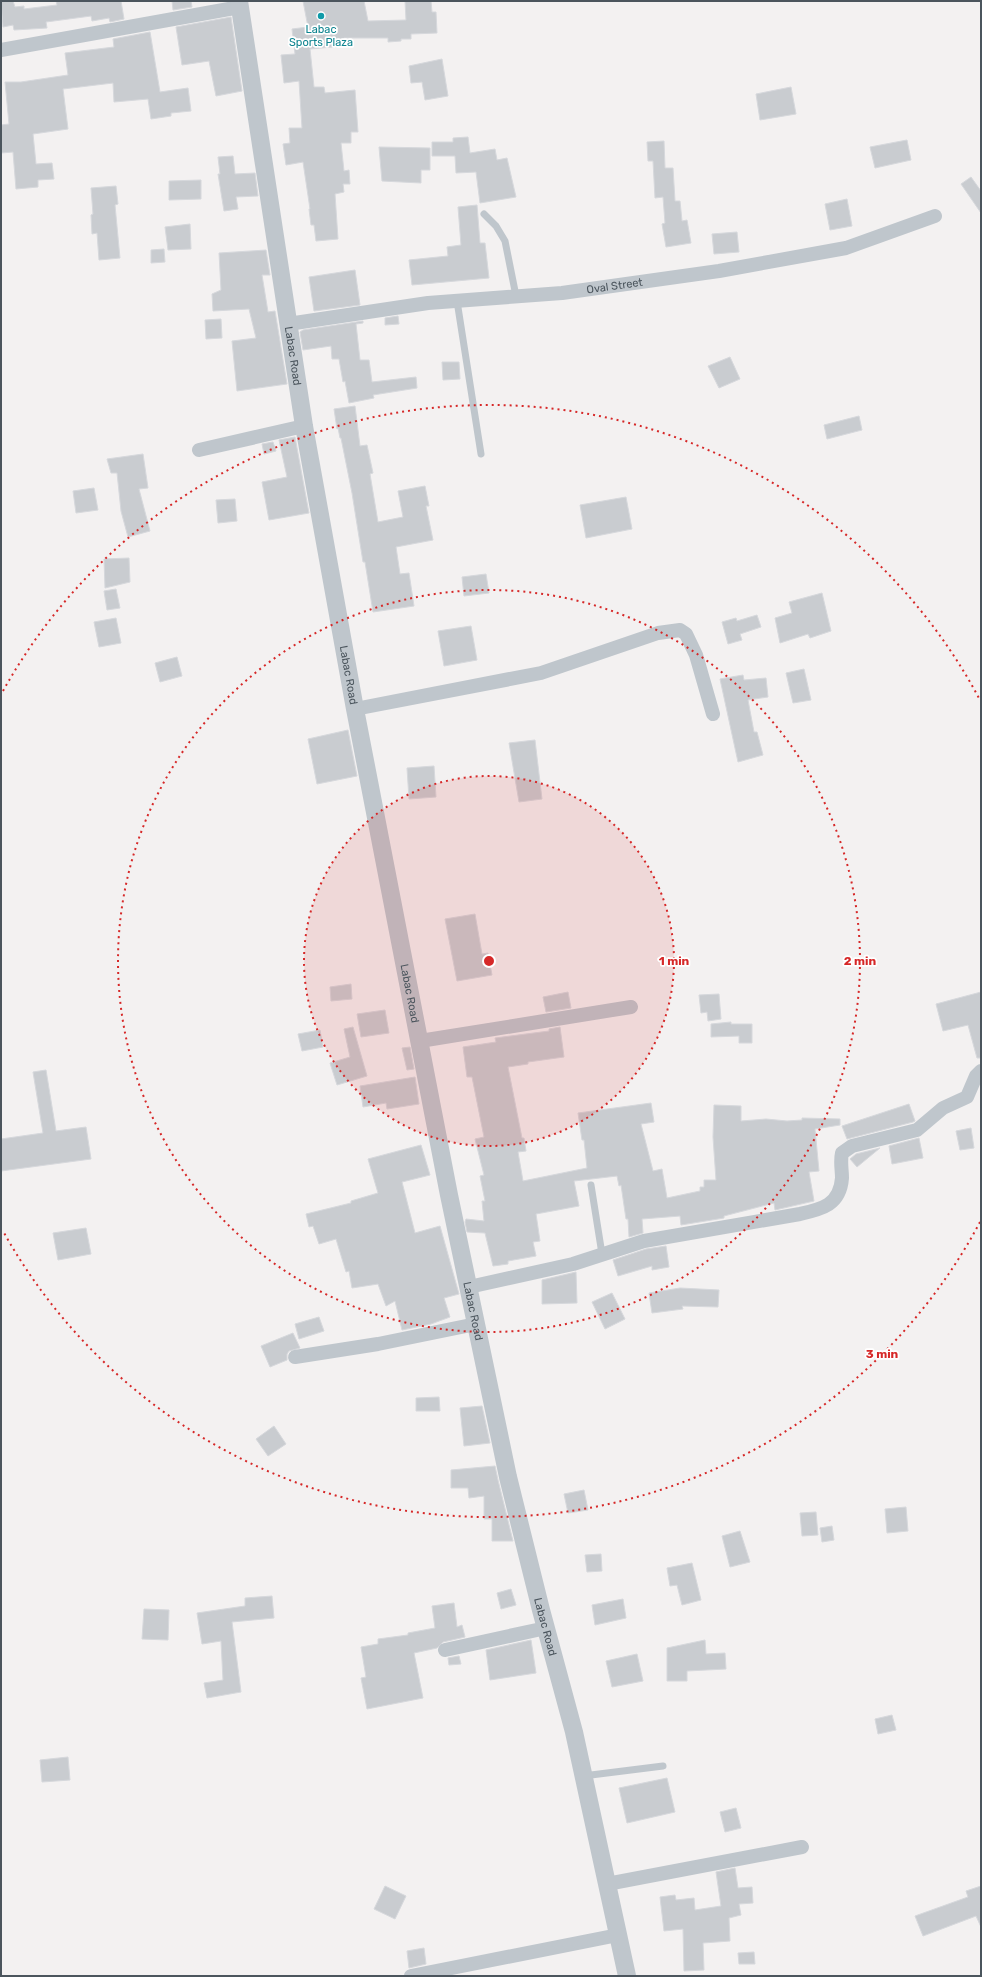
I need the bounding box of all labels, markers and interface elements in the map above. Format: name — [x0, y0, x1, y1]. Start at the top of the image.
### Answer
marker: Labac Sports Plaza — [316, 11, 326, 21]
place label: Labac Sports Plaza — [289, 23, 353, 49]
street label: Oval Street — [586, 276, 644, 296]
street label: Labac Road — [282, 325, 304, 386]
street label: Labac Road — [337, 645, 360, 706]
centre of rings — [482, 954, 496, 968]
text: 1 min — [659, 954, 690, 968]
text: 2 min — [844, 954, 877, 968]
street label: Labac Road — [397, 963, 422, 1024]
street label: Labac Road — [460, 1280, 485, 1342]
text: 3 min — [866, 1347, 899, 1361]
street label: Labac Road — [531, 1596, 559, 1657]

